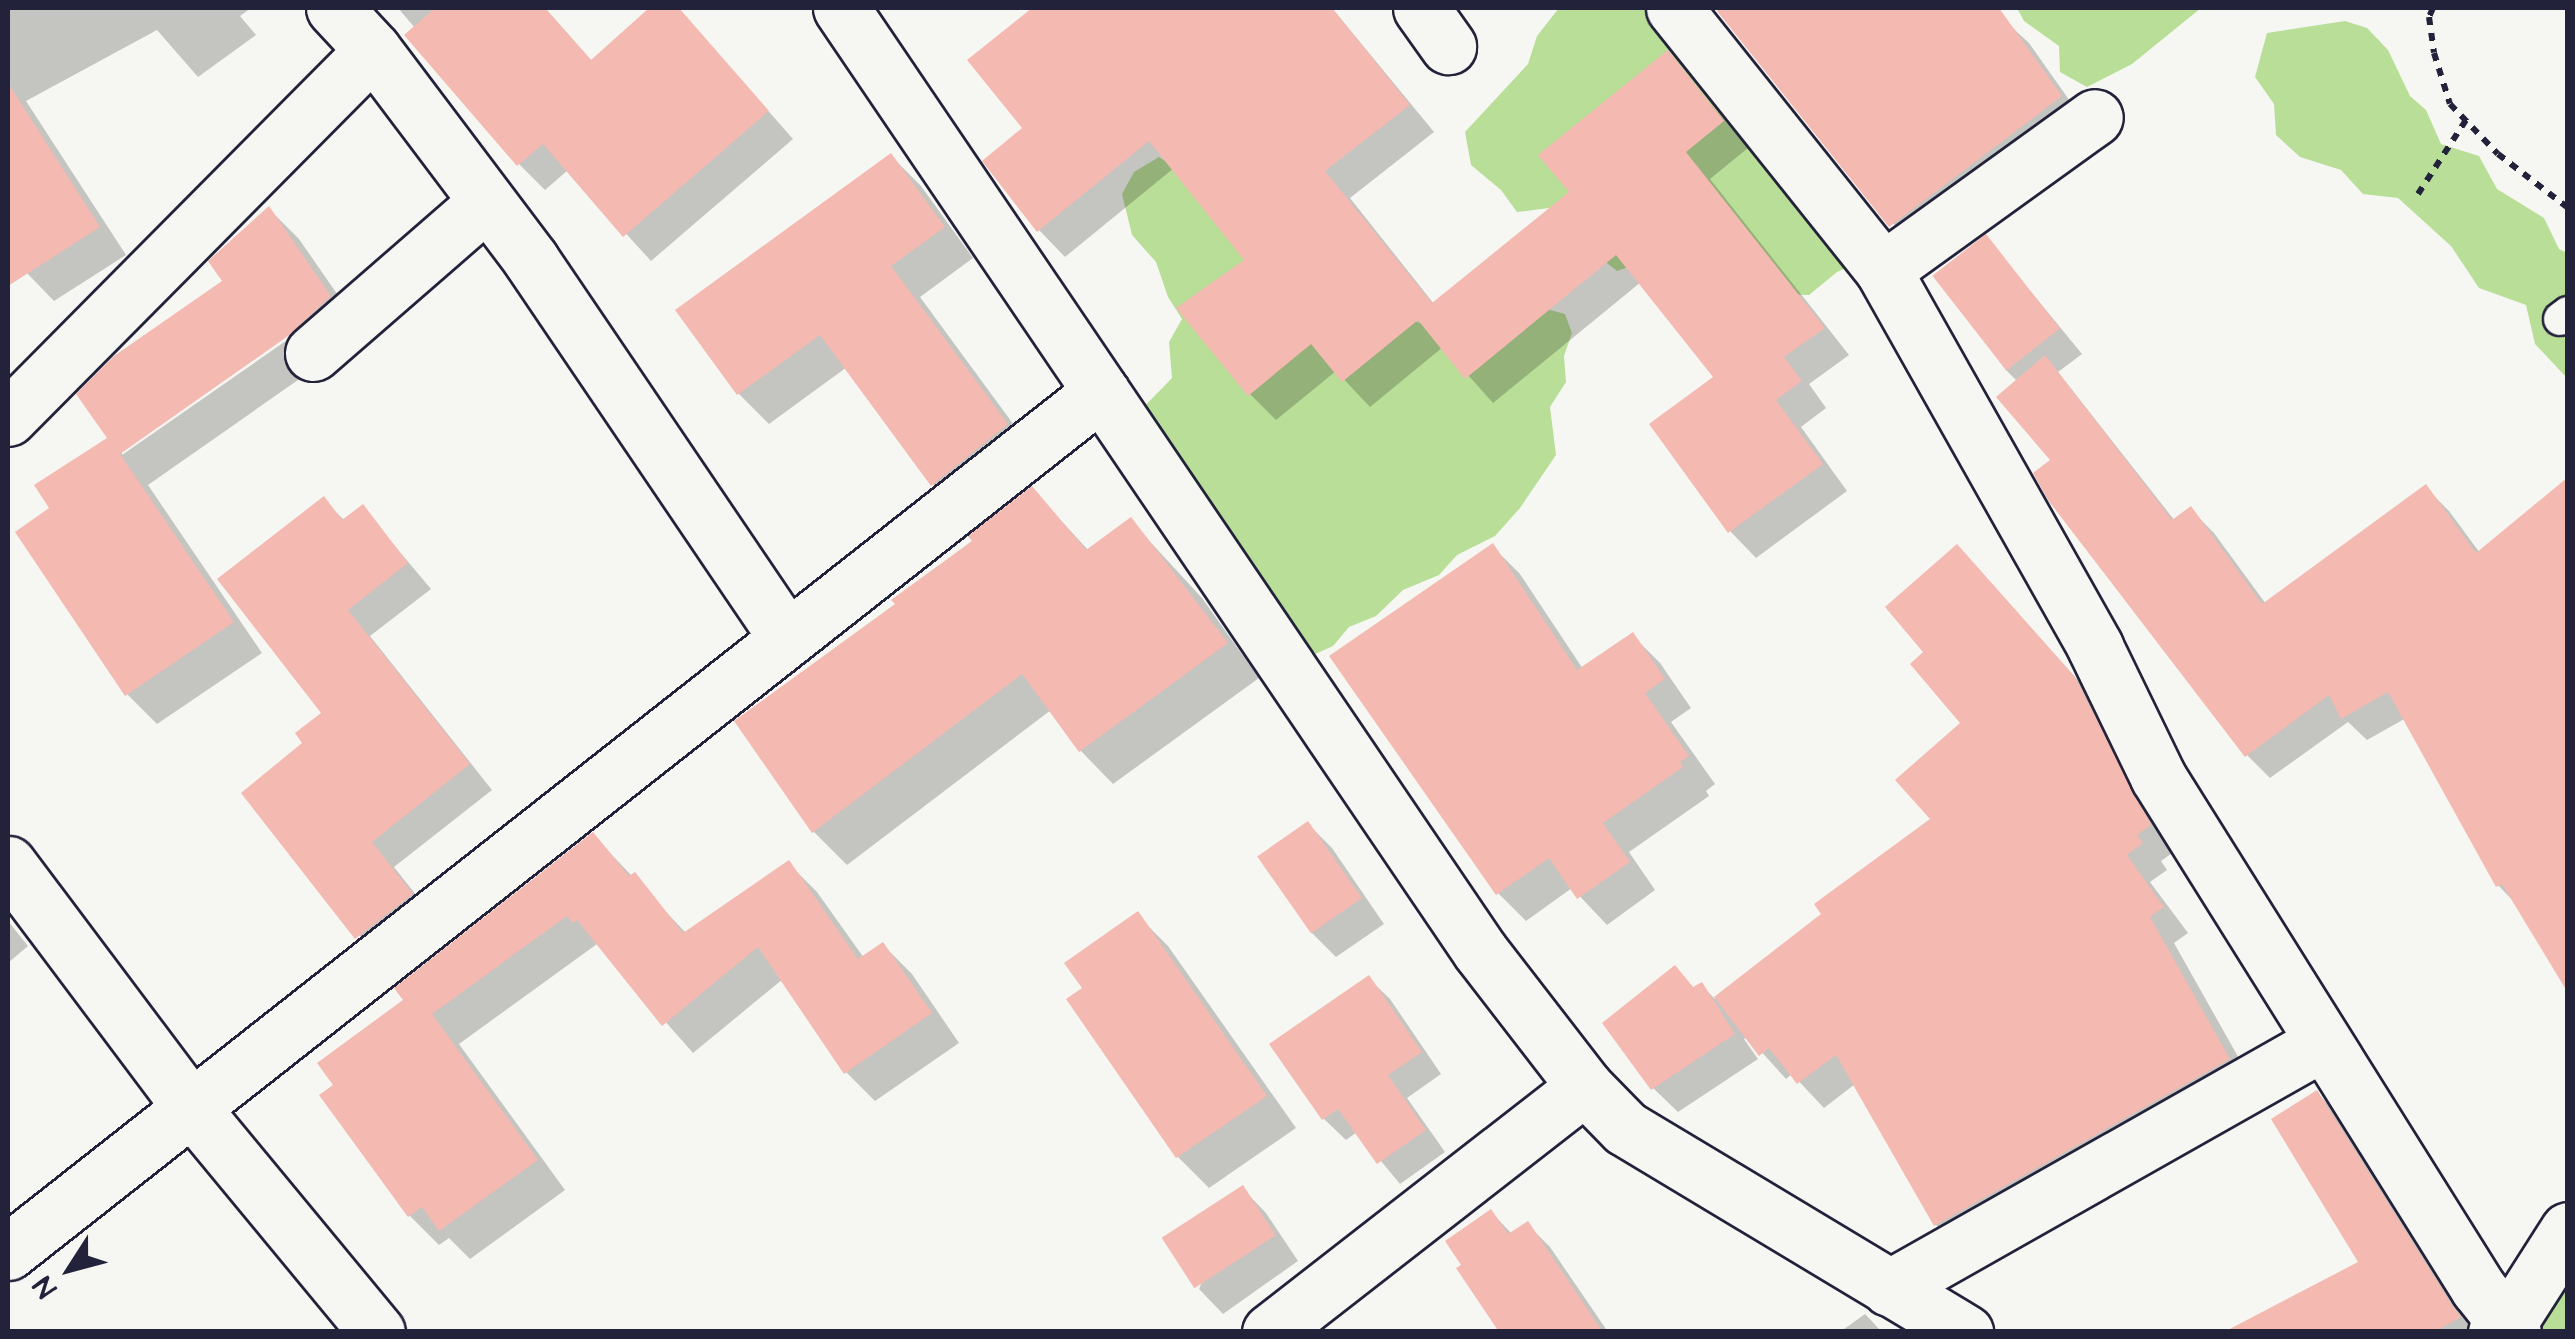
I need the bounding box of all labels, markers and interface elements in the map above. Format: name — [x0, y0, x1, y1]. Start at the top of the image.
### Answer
north arrow — [20, 1219, 120, 1319]
text: N — [24, 1268, 66, 1305]

